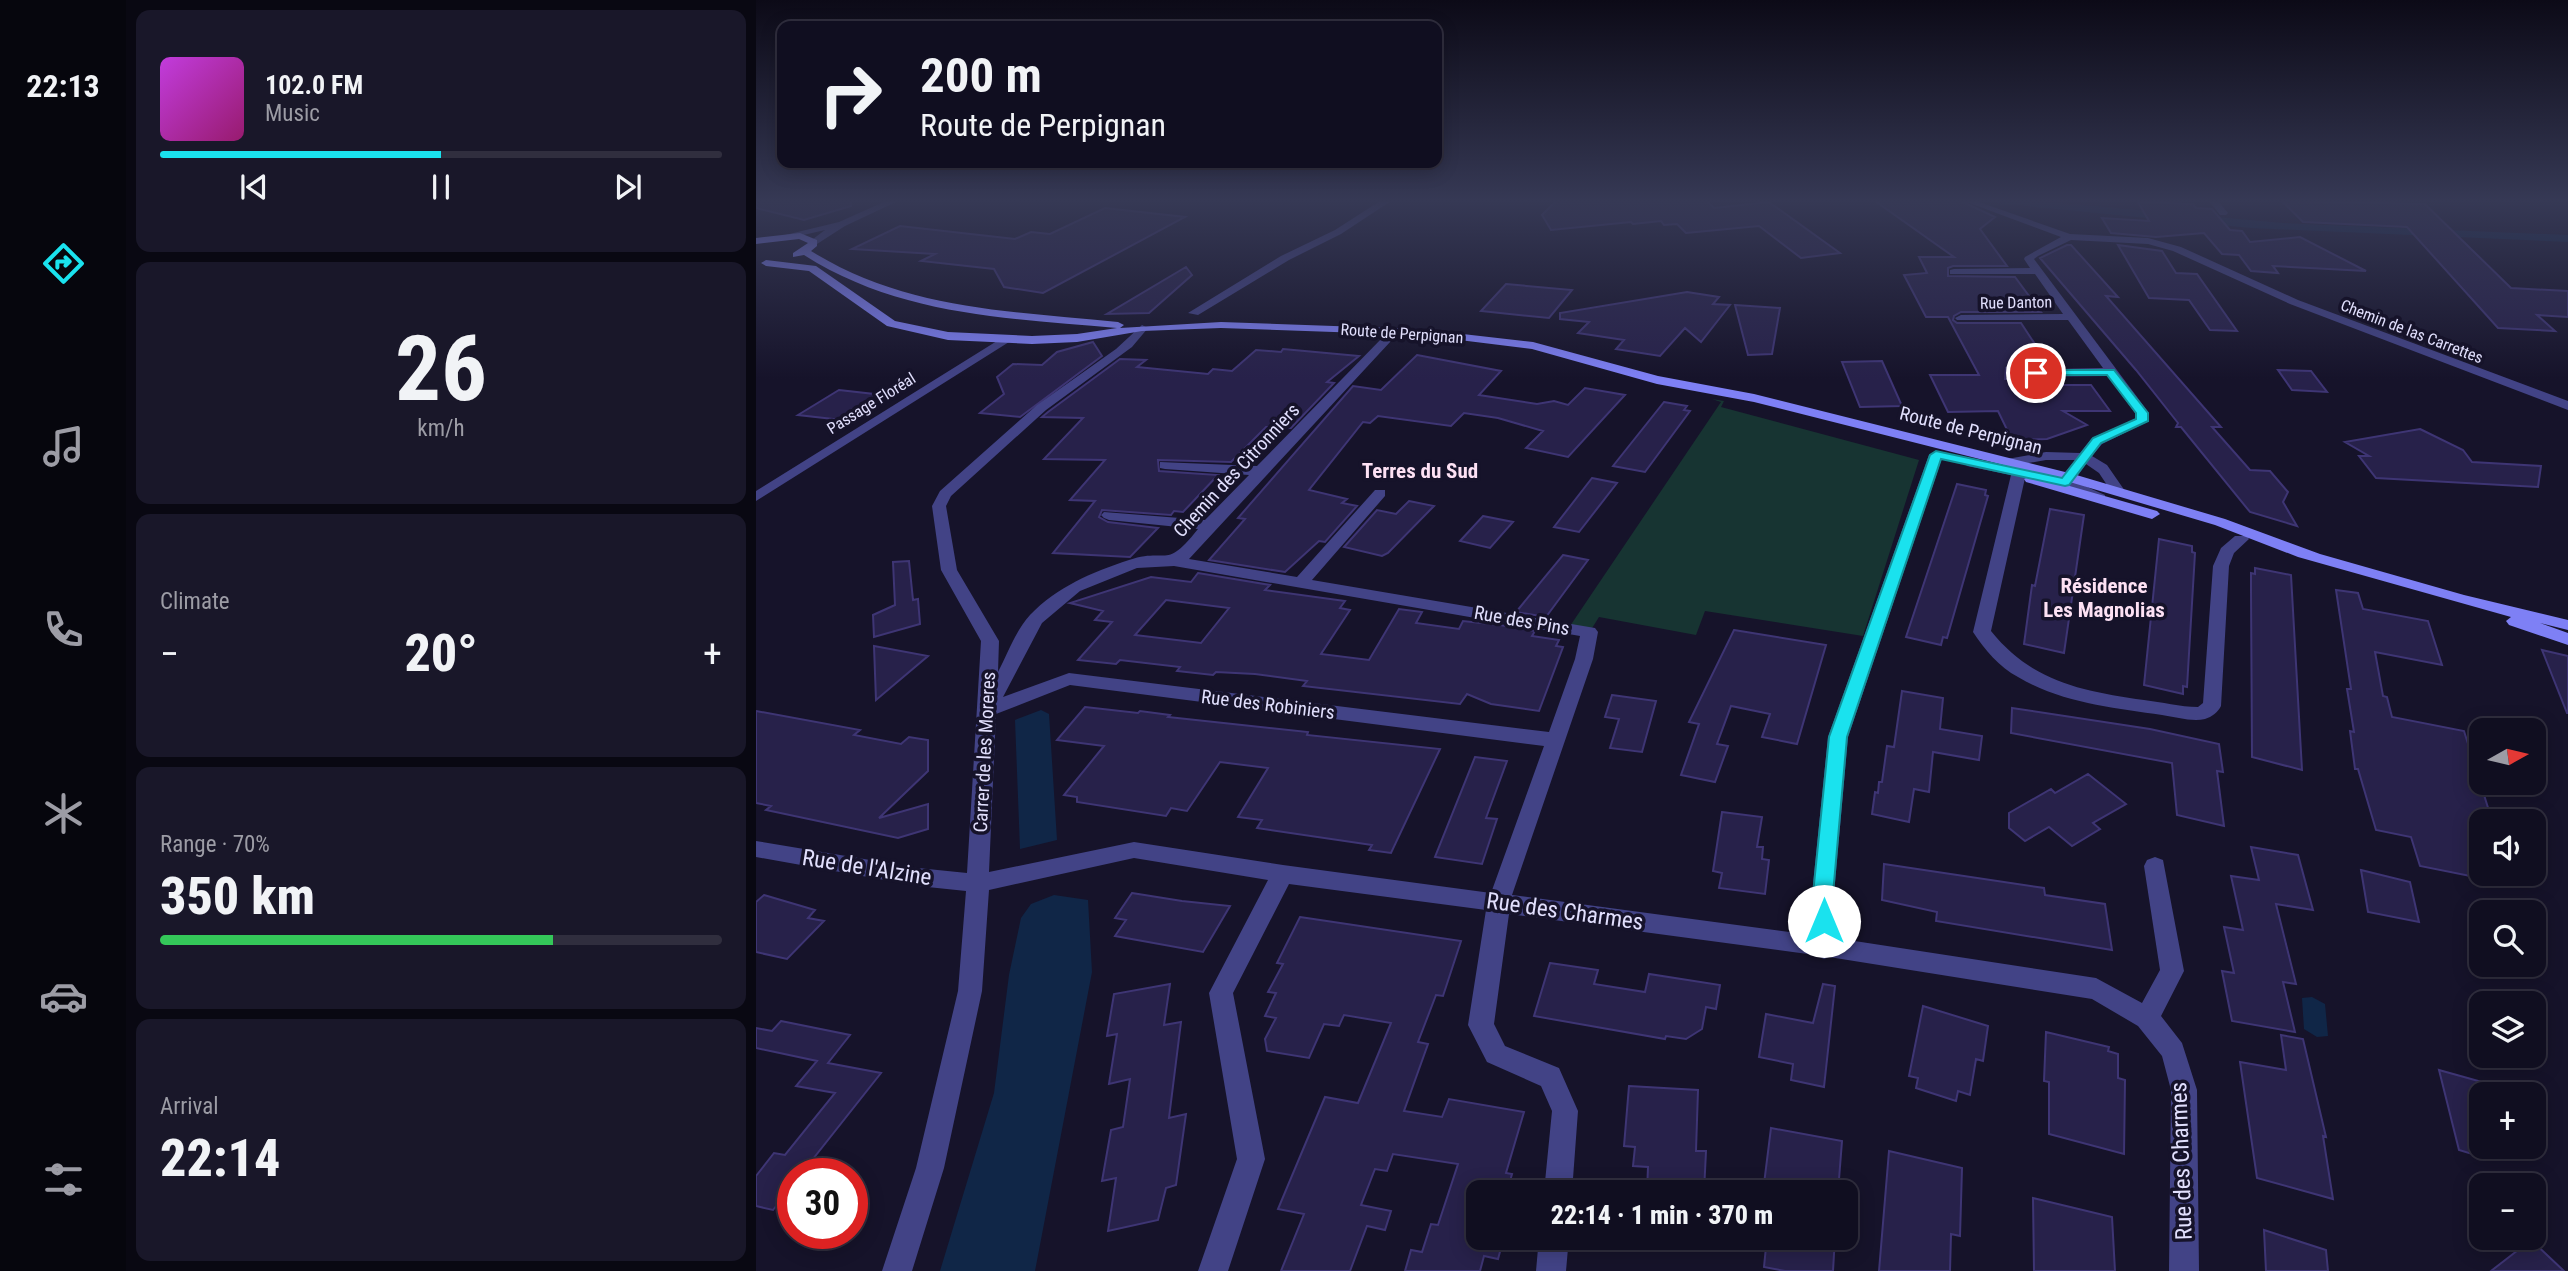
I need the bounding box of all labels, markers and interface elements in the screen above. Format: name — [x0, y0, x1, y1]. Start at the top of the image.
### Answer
text: 200 m — [920, 47, 1042, 104]
icon: right — [805, 49, 896, 140]
text: 22:13 — [26, 67, 100, 105]
text: 102.0 FM — [265, 70, 363, 100]
text: Music — [265, 100, 320, 127]
text: Route de Perpignan — [920, 106, 1166, 144]
icon: previous — [235, 168, 273, 206]
icon: pause — [422, 168, 460, 206]
icon: next — [609, 168, 647, 206]
icon: directions — [39, 239, 88, 288]
street label: Rue Danton — [1980, 292, 2052, 313]
street label: Chemin de las Carrettes — [2338, 296, 2486, 367]
text: 26 — [395, 316, 487, 422]
street label: Route de Perpignan — [1340, 320, 1464, 347]
pin — [2006, 343, 2066, 403]
icon: arrive — [2017, 354, 2055, 392]
street label: Passage Floréal — [824, 369, 919, 438]
street label: Chemin des Citronniers — [1168, 399, 1304, 542]
street label: Route de Perpignan — [1897, 402, 2045, 459]
text: km/h — [417, 415, 465, 442]
icon: music — [39, 422, 88, 471]
district label: Terres du Sud — [1362, 459, 1478, 483]
district label: Résidence Les Magnolias — [2043, 574, 2165, 622]
text: Climate — [160, 588, 230, 615]
street label: Rue des Pins — [1472, 601, 1572, 640]
icon: phone — [39, 605, 88, 654]
text: 20° — [404, 623, 478, 684]
text: − — [160, 632, 179, 676]
text: + — [703, 632, 722, 676]
street label: Carrer de les Moreres — [969, 671, 1000, 833]
street label: Rue des Robiniers — [1200, 685, 1336, 724]
north arrow — [2469, 718, 2546, 794]
map controls — [2469, 718, 2546, 1250]
icon: climate — [39, 789, 88, 838]
button: sound — [2469, 809, 2546, 886]
text: Range · 70% — [160, 831, 270, 858]
street label: Rue de l'Alzine — [800, 844, 934, 891]
text: 350 km — [160, 866, 315, 927]
position arrow — [1787, 884, 1861, 958]
street label: Rue des Charmes — [1485, 887, 1645, 936]
button: search — [2469, 900, 2546, 977]
icon: car — [39, 972, 88, 1021]
button: layers — [2469, 991, 2546, 1068]
street label: Rue des Charmes — [2165, 1082, 2198, 1240]
button: + — [2469, 1082, 2546, 1159]
text: Arrival — [160, 1093, 219, 1120]
text: 22:14 — [160, 1128, 280, 1189]
icon: filters — [39, 1155, 88, 1204]
speed limit sign: 30 — [777, 1158, 868, 1249]
button: − — [2469, 1173, 2546, 1250]
text: 22:14 · 1 min · 370 m — [1551, 1200, 1773, 1230]

